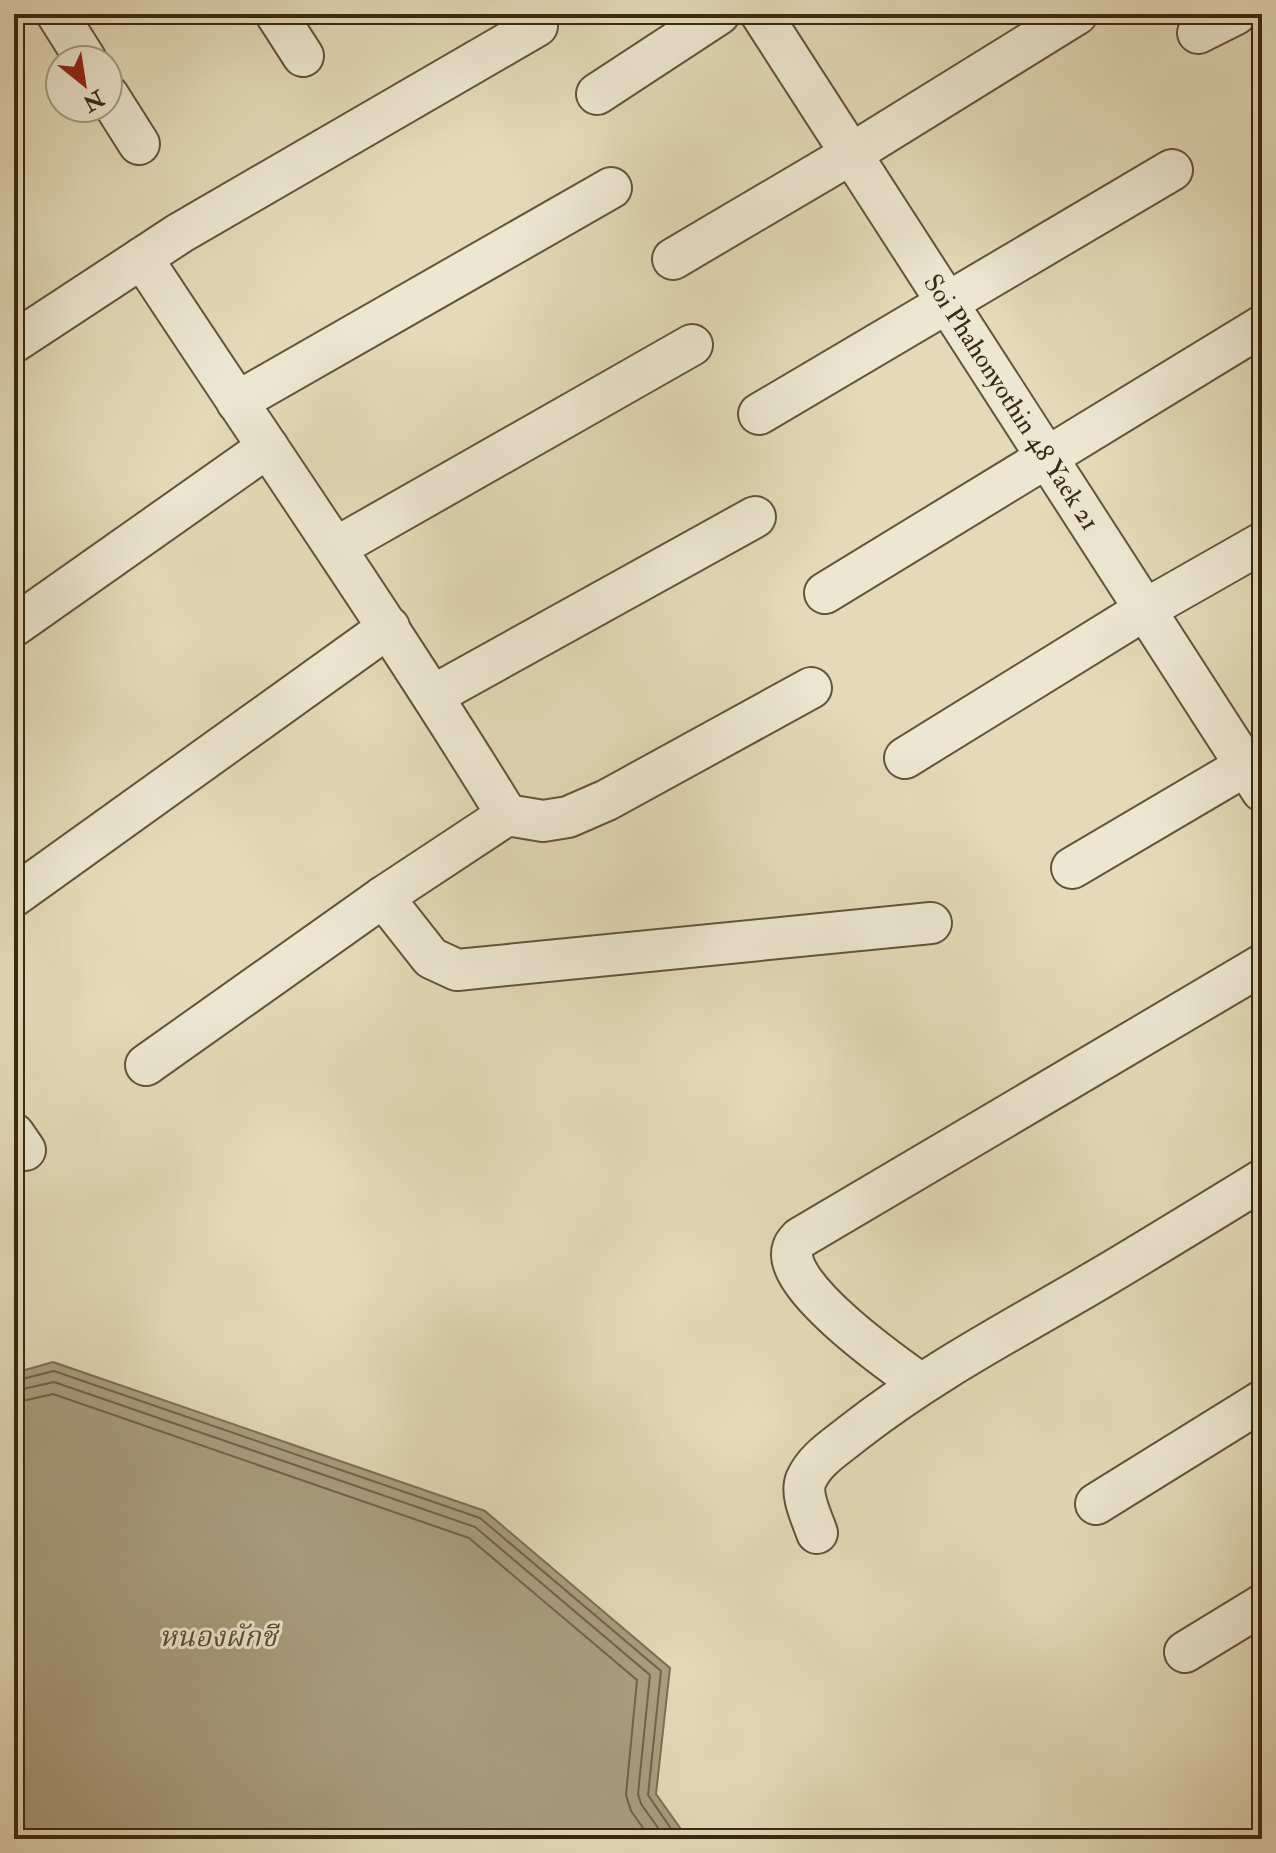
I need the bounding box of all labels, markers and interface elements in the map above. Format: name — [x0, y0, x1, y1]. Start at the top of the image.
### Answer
north arrow — [44, 44, 124, 124]
text: N — [78, 83, 110, 118]
street label: Soi Phahonyothin 48 Yaek 21 — [916, 268, 1106, 537]
water label: หนองผักชี — [159, 1620, 281, 1655]

